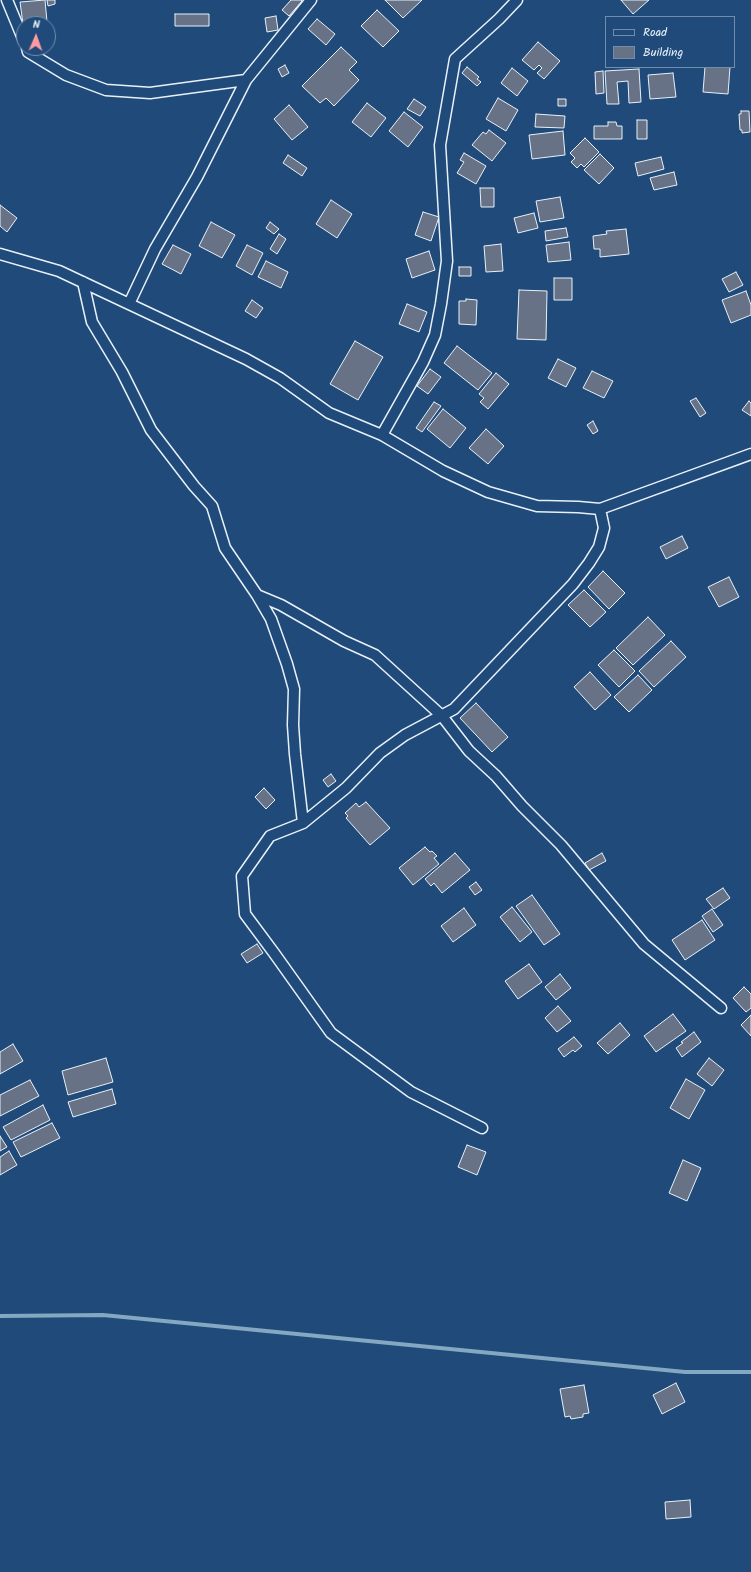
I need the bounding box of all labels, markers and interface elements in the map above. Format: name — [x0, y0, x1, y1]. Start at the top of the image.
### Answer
north arrow — [16, 16, 56, 56]
text: N — [33, 16, 40, 34]
legend — [605, 16, 735, 68]
text: Road — [643, 23, 667, 42]
text: Building — [643, 43, 683, 62]

